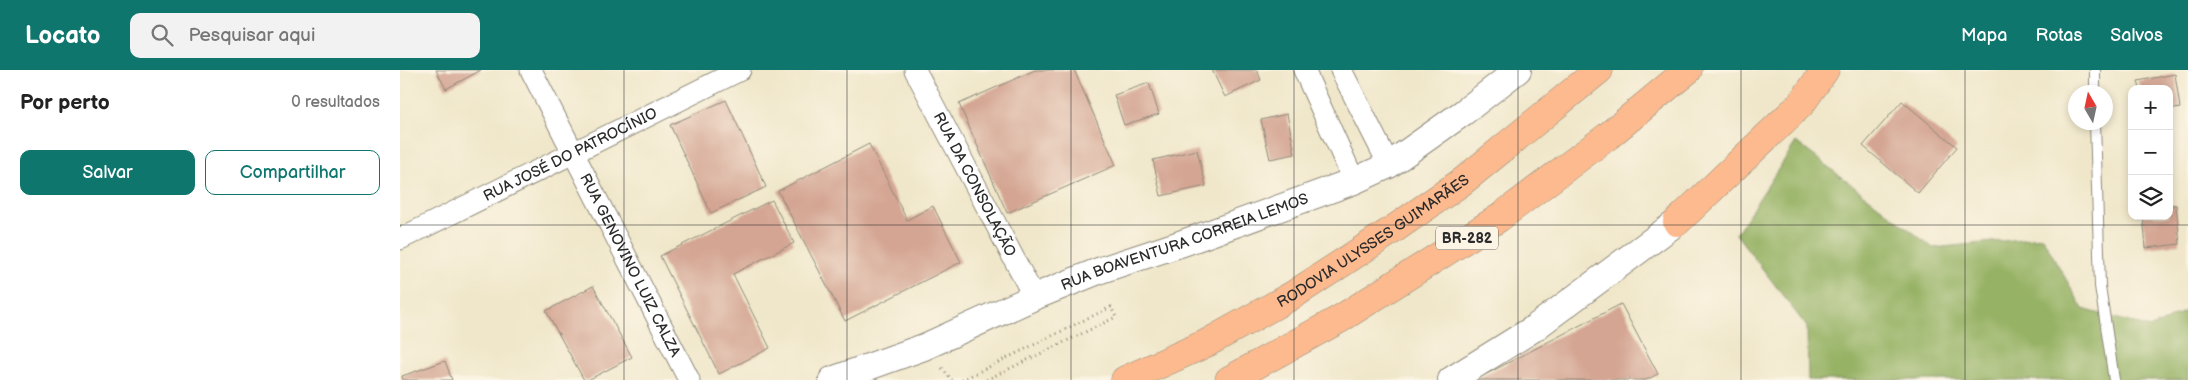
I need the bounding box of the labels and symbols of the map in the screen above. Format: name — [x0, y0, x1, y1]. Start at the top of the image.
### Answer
north arrow — [2068, 85, 2113, 130]
street label: RUA JOSÉ DO PATROCÍNIO — [480, 104, 660, 206]
street label: RUA DA CONSOLAÇÃO — [929, 109, 1020, 260]
street label: RUA GENOVINO LUIZ CALZA — [575, 171, 685, 361]
street label: RODOVIA ULYSSES GUIMARÃES — [1274, 171, 1474, 312]
street label: RUA BOAVENTURA CORREIA LEMOS — [1058, 189, 1311, 295]
road number: BR-282 — [1436, 226, 1498, 250]

